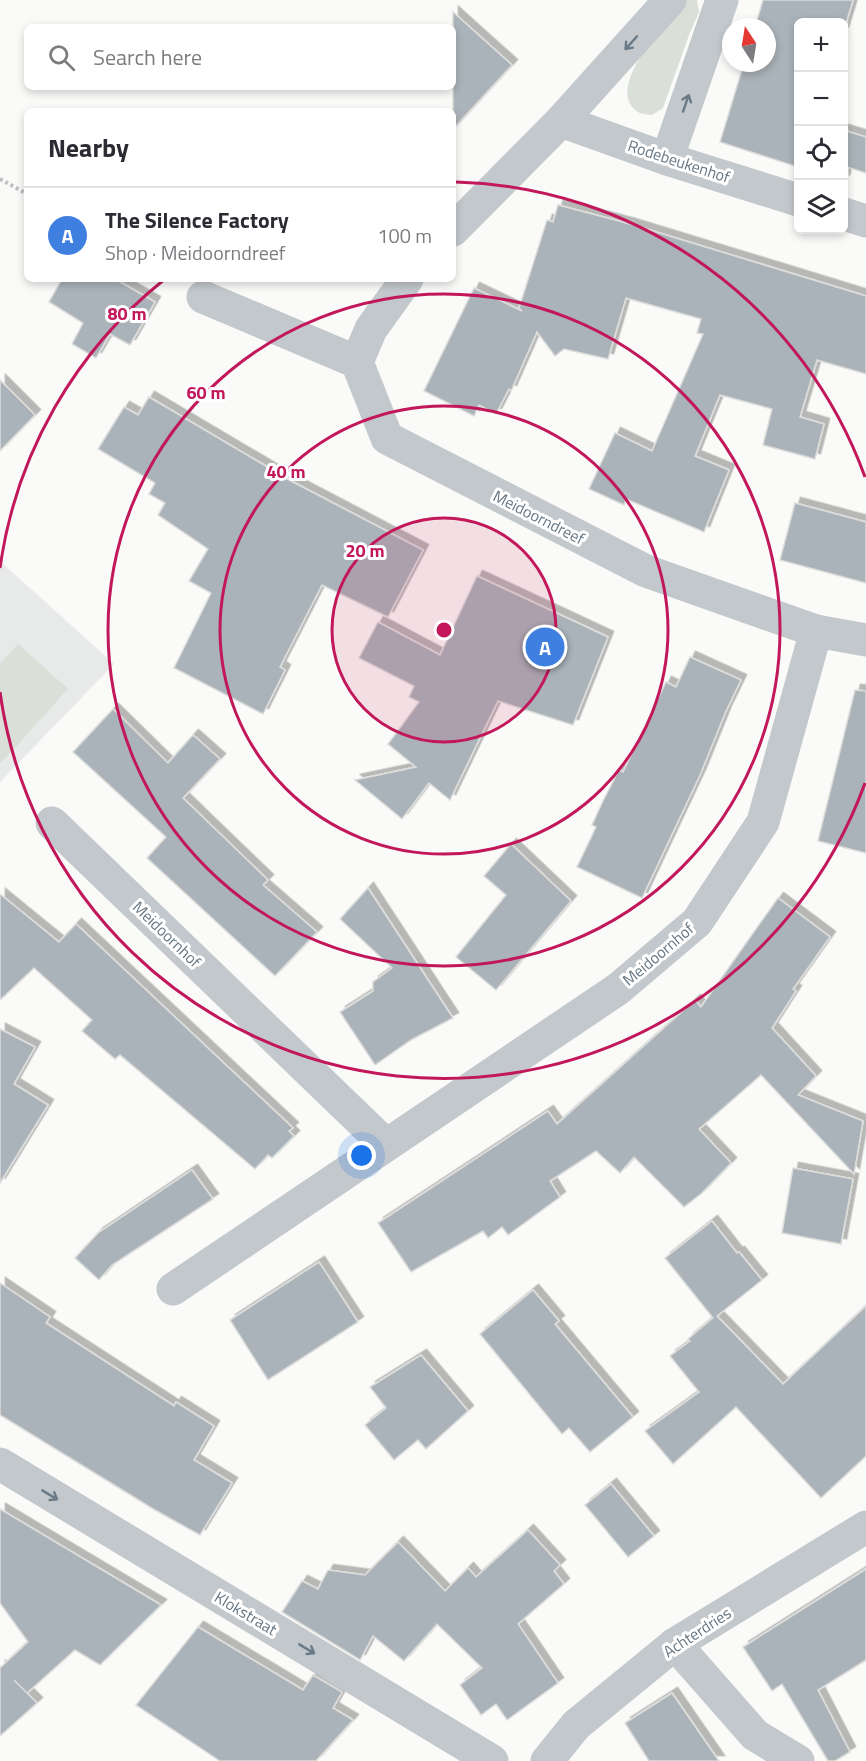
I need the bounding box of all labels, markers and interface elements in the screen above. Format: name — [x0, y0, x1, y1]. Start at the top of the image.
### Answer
north arrow — [722, 18, 776, 72]
map controls — [794, 18, 848, 234]
button: + — [794, 18, 848, 72]
search box — [24, 24, 456, 90]
one-way arrow — [624, 36, 638, 51]
text: Search here — [93, 40, 202, 74]
icon: search — [45, 41, 78, 74]
button: − — [794, 72, 848, 126]
one-way arrow — [682, 94, 693, 113]
button: locate — [794, 126, 848, 180]
text: Nearby — [48, 128, 129, 167]
street label: Rodebeukenhof — [625, 133, 734, 189]
button: layers — [794, 180, 848, 234]
text: The Silence Factory — [105, 203, 289, 237]
text: A — [61, 220, 74, 251]
text: 100 m — [377, 220, 432, 251]
text: Shop · Meidoorndreef — [105, 237, 285, 268]
text: 80 m — [107, 300, 147, 327]
text: 60 m — [186, 379, 226, 406]
text: 40 m — [266, 458, 306, 485]
street label: Meidoorndreef — [489, 484, 590, 551]
text: 20 m — [345, 537, 385, 564]
centre of rings — [434, 620, 454, 640]
pin: A — [526, 624, 564, 670]
street label: Meidoornhof — [127, 895, 207, 973]
street label: Meidoornhof — [617, 916, 699, 991]
your location — [347, 1141, 376, 1170]
one-way arrow — [41, 1489, 58, 1501]
street label: Klokstraat — [210, 1585, 282, 1641]
street label: Achterdries — [658, 1601, 736, 1663]
one-way arrow — [298, 1644, 315, 1656]

